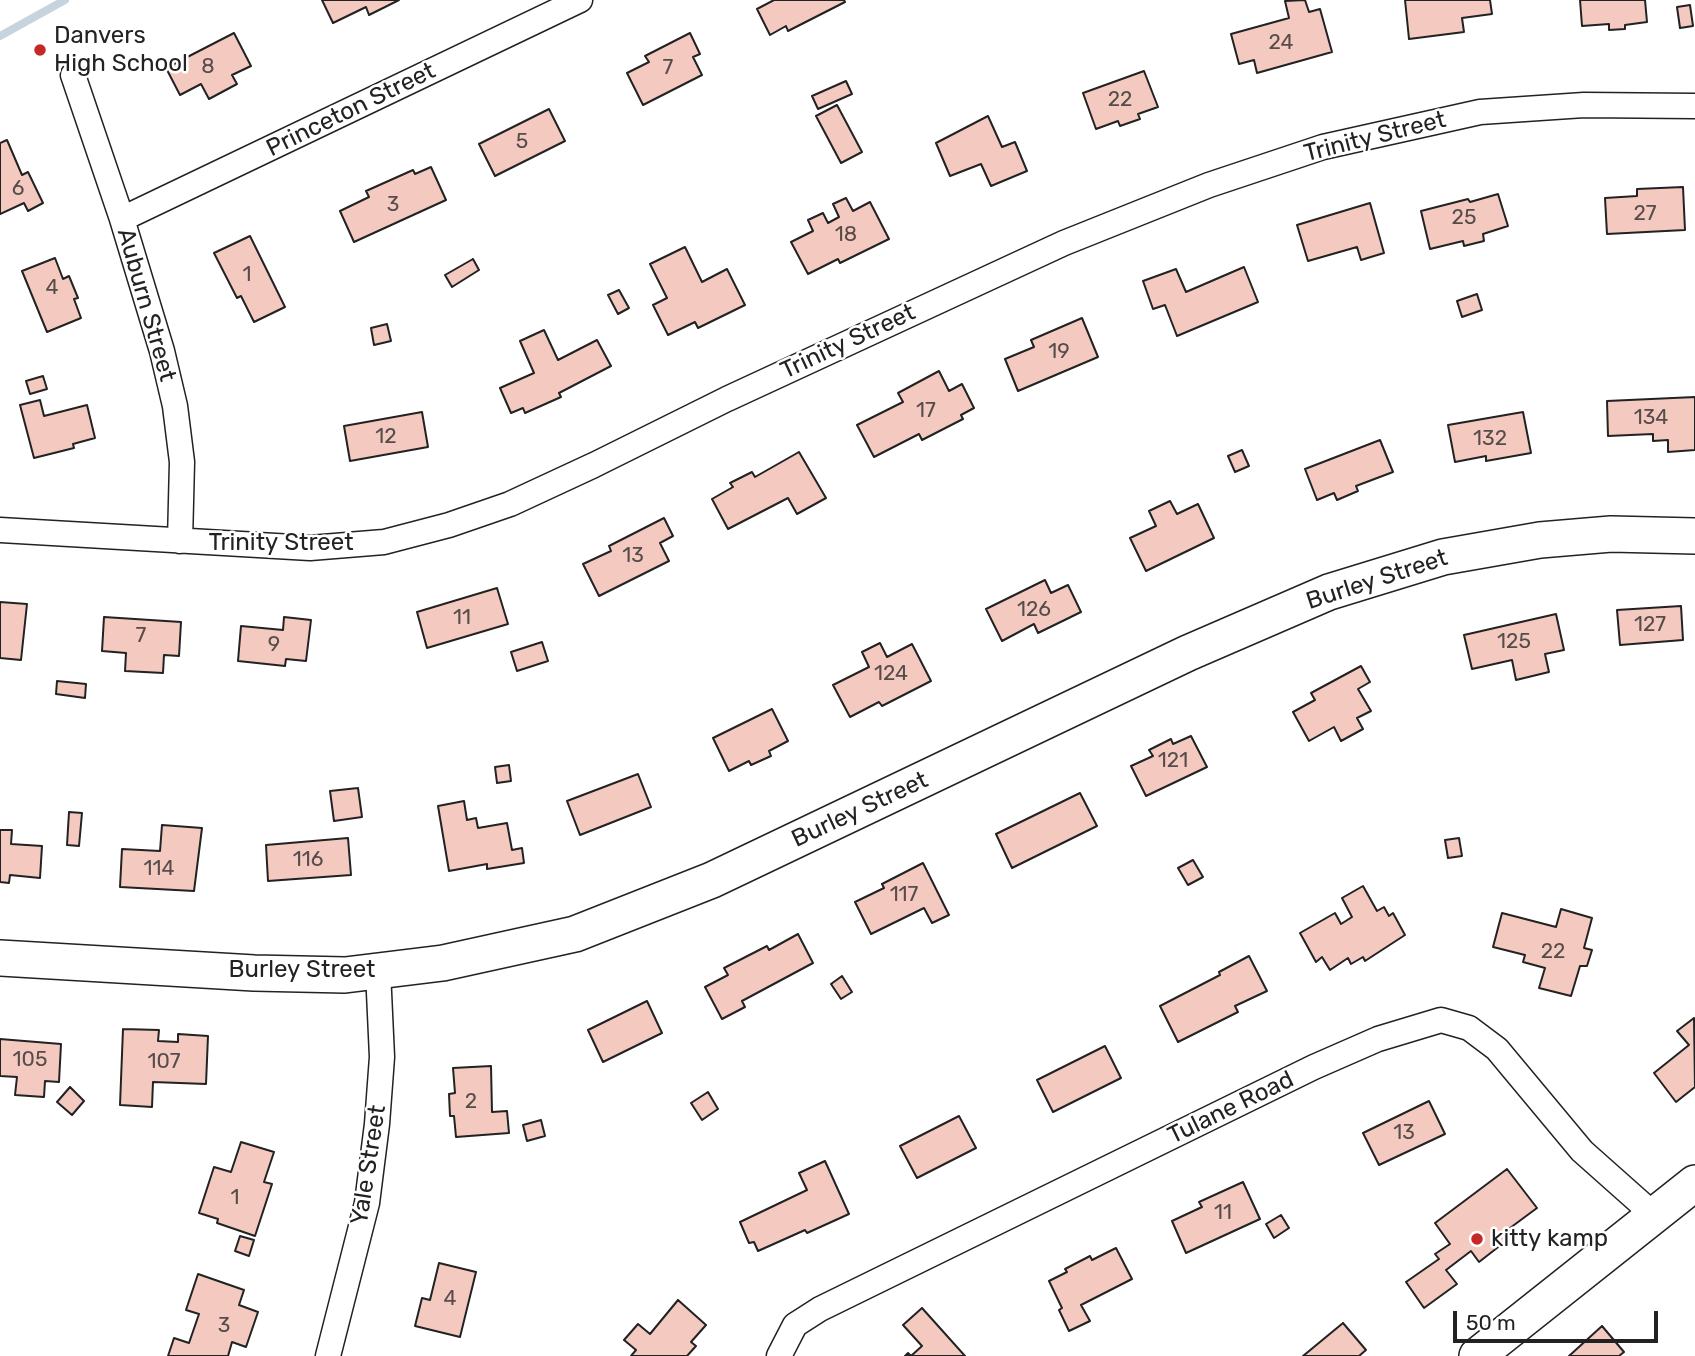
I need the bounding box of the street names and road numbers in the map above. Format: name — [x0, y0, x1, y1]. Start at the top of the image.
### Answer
street label: Princeton Street — [262, 57, 440, 163]
street label: Trinity Street — [1301, 105, 1449, 169]
street label: Auburn Street — [110, 225, 182, 385]
street label: Trinity Street — [776, 298, 920, 386]
street label: Trinity Street — [208, 529, 354, 557]
street label: Burley Street — [1303, 544, 1451, 616]
street label: Burley Street — [787, 766, 933, 854]
street label: Burley Street — [229, 956, 375, 984]
street label: Tulane Road — [1163, 1065, 1299, 1151]
street label: Yale Street — [345, 1103, 393, 1227]

